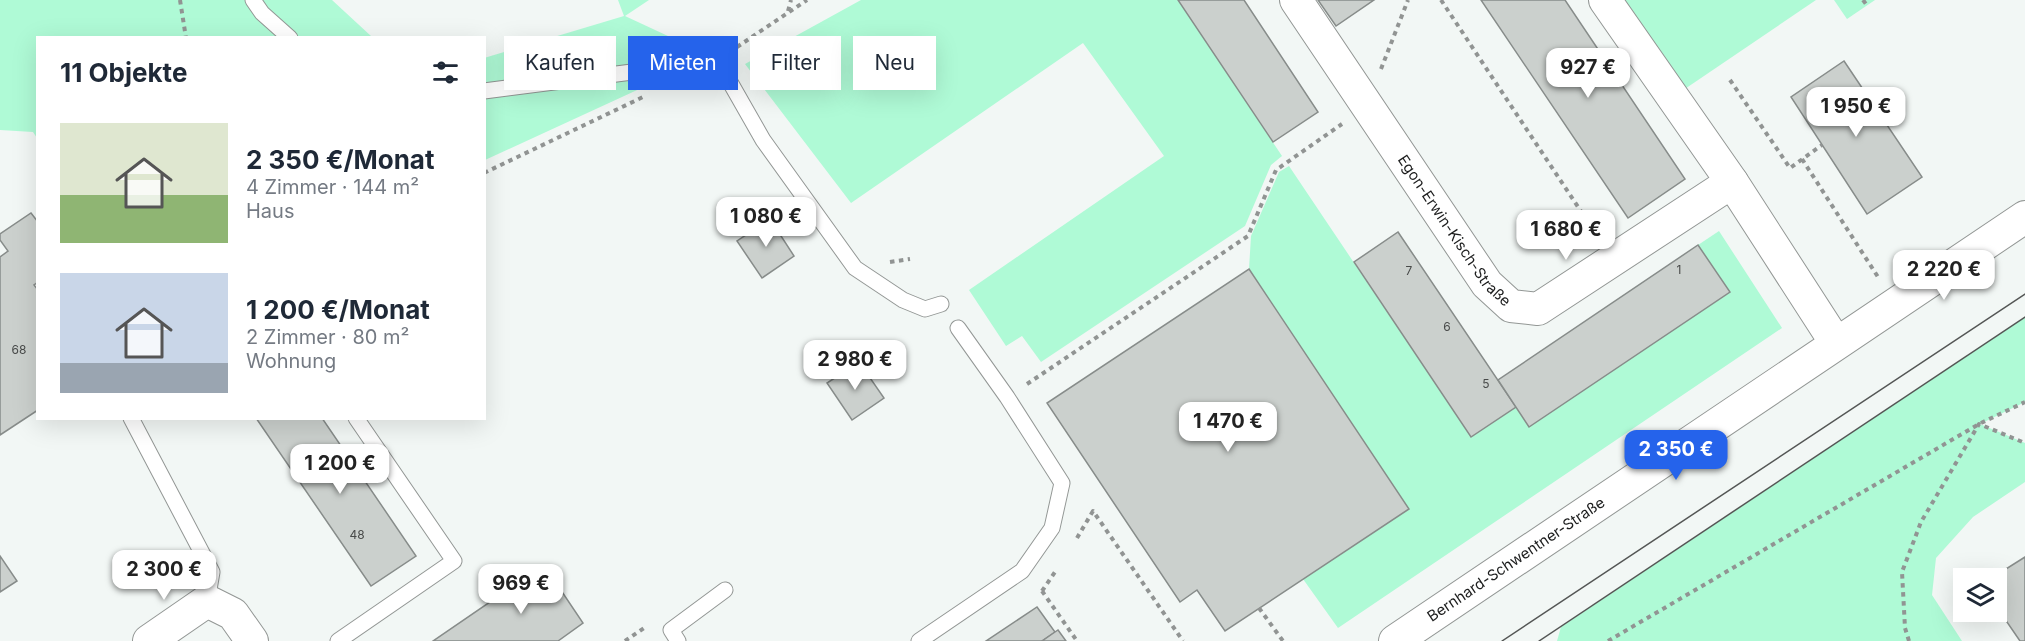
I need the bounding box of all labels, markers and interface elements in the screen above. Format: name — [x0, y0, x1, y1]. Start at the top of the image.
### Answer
chip: Kaufen — [504, 36, 616, 90]
chip: Mieten — [628, 36, 738, 90]
chip: Filter — [750, 36, 841, 90]
chip: Neu — [853, 36, 936, 90]
pin: 927 € — [1546, 48, 1630, 99]
text: 927 € — [1560, 55, 1616, 79]
icon: filters — [429, 56, 462, 89]
text: 11 Objekte — [60, 57, 187, 88]
pin: 1 950 € — [1801, 87, 1911, 138]
text: 1 950 € — [1820, 94, 1892, 118]
text: 2 350 €/Monat — [246, 144, 435, 175]
icon: home — [108, 147, 180, 219]
street label: Egon-Erwin-Kisch-Straße — [1394, 151, 1515, 310]
text: 4 Zimmer · 144 m² — [246, 175, 419, 199]
pin: 1 080 € — [711, 197, 821, 248]
text: Haus — [246, 199, 294, 223]
text: 1 080 € — [730, 204, 802, 228]
pin: 1 680 € — [1511, 210, 1621, 261]
text: 1 680 € — [1530, 217, 1602, 241]
pin: 2 220 € — [1889, 250, 1999, 301]
text: 2 220 € — [1907, 257, 1981, 281]
house number: 1 — [1677, 262, 1681, 277]
house number: 7 — [1406, 263, 1413, 278]
text: 1 200 €/Monat — [246, 294, 430, 325]
icon: home — [108, 297, 180, 369]
house number: 6 — [1443, 319, 1451, 334]
text: 2 Zimmer · 80 m² — [246, 325, 409, 349]
pin: 2 980 € — [800, 340, 910, 391]
house number: 68 — [12, 342, 26, 357]
text: 2 980 € — [817, 347, 893, 371]
text: Wohnung — [246, 349, 336, 373]
house number: 5 — [1482, 376, 1490, 391]
pin: 1 470 € — [1173, 402, 1283, 453]
text: 1 470 € — [1193, 409, 1263, 433]
pin: 2 350 € — [1621, 430, 1731, 481]
text: 2 350 € — [1639, 437, 1713, 461]
pin: 1 200 € — [285, 444, 395, 495]
text: 1 200 € — [304, 451, 376, 475]
street label: Bernhard-Schwentner-Straße — [1423, 493, 1608, 626]
house number: 48 — [349, 527, 365, 542]
pin: 2 300 € — [109, 550, 219, 601]
text: 2 300 € — [126, 557, 202, 581]
pin: 969 € — [479, 564, 563, 615]
map controls — [1953, 568, 2007, 622]
button: layers — [1953, 568, 2007, 622]
text: 969 € — [492, 571, 550, 595]

